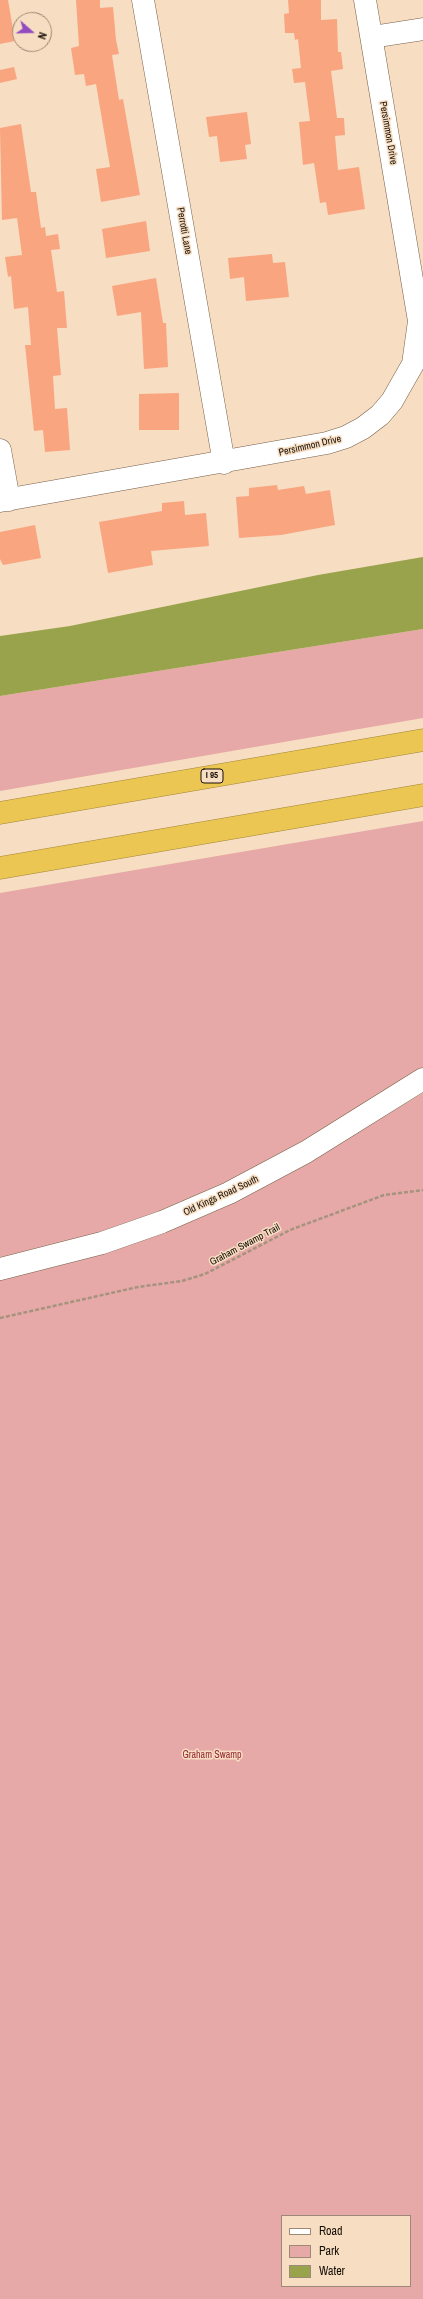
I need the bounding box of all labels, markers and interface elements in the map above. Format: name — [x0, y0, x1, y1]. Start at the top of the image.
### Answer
north arrow — [12, 12, 52, 52]
text: N — [35, 30, 50, 41]
street label: Persimmon Drive — [377, 101, 399, 165]
street label: Perrotti Lane — [174, 207, 194, 255]
street label: Persimmon Drive — [278, 433, 342, 459]
road number: I 95 — [201, 769, 223, 783]
street label: Old Kings Road South — [181, 1173, 261, 1219]
street label: Graham Swamp Trail — [208, 1221, 282, 1269]
park label: Graham Swamp — [182, 1749, 242, 1761]
legend — [281, 2215, 411, 2287]
text: Road — [319, 2223, 343, 2239]
text: Park — [319, 2243, 339, 2259]
text: Water — [319, 2263, 345, 2279]

